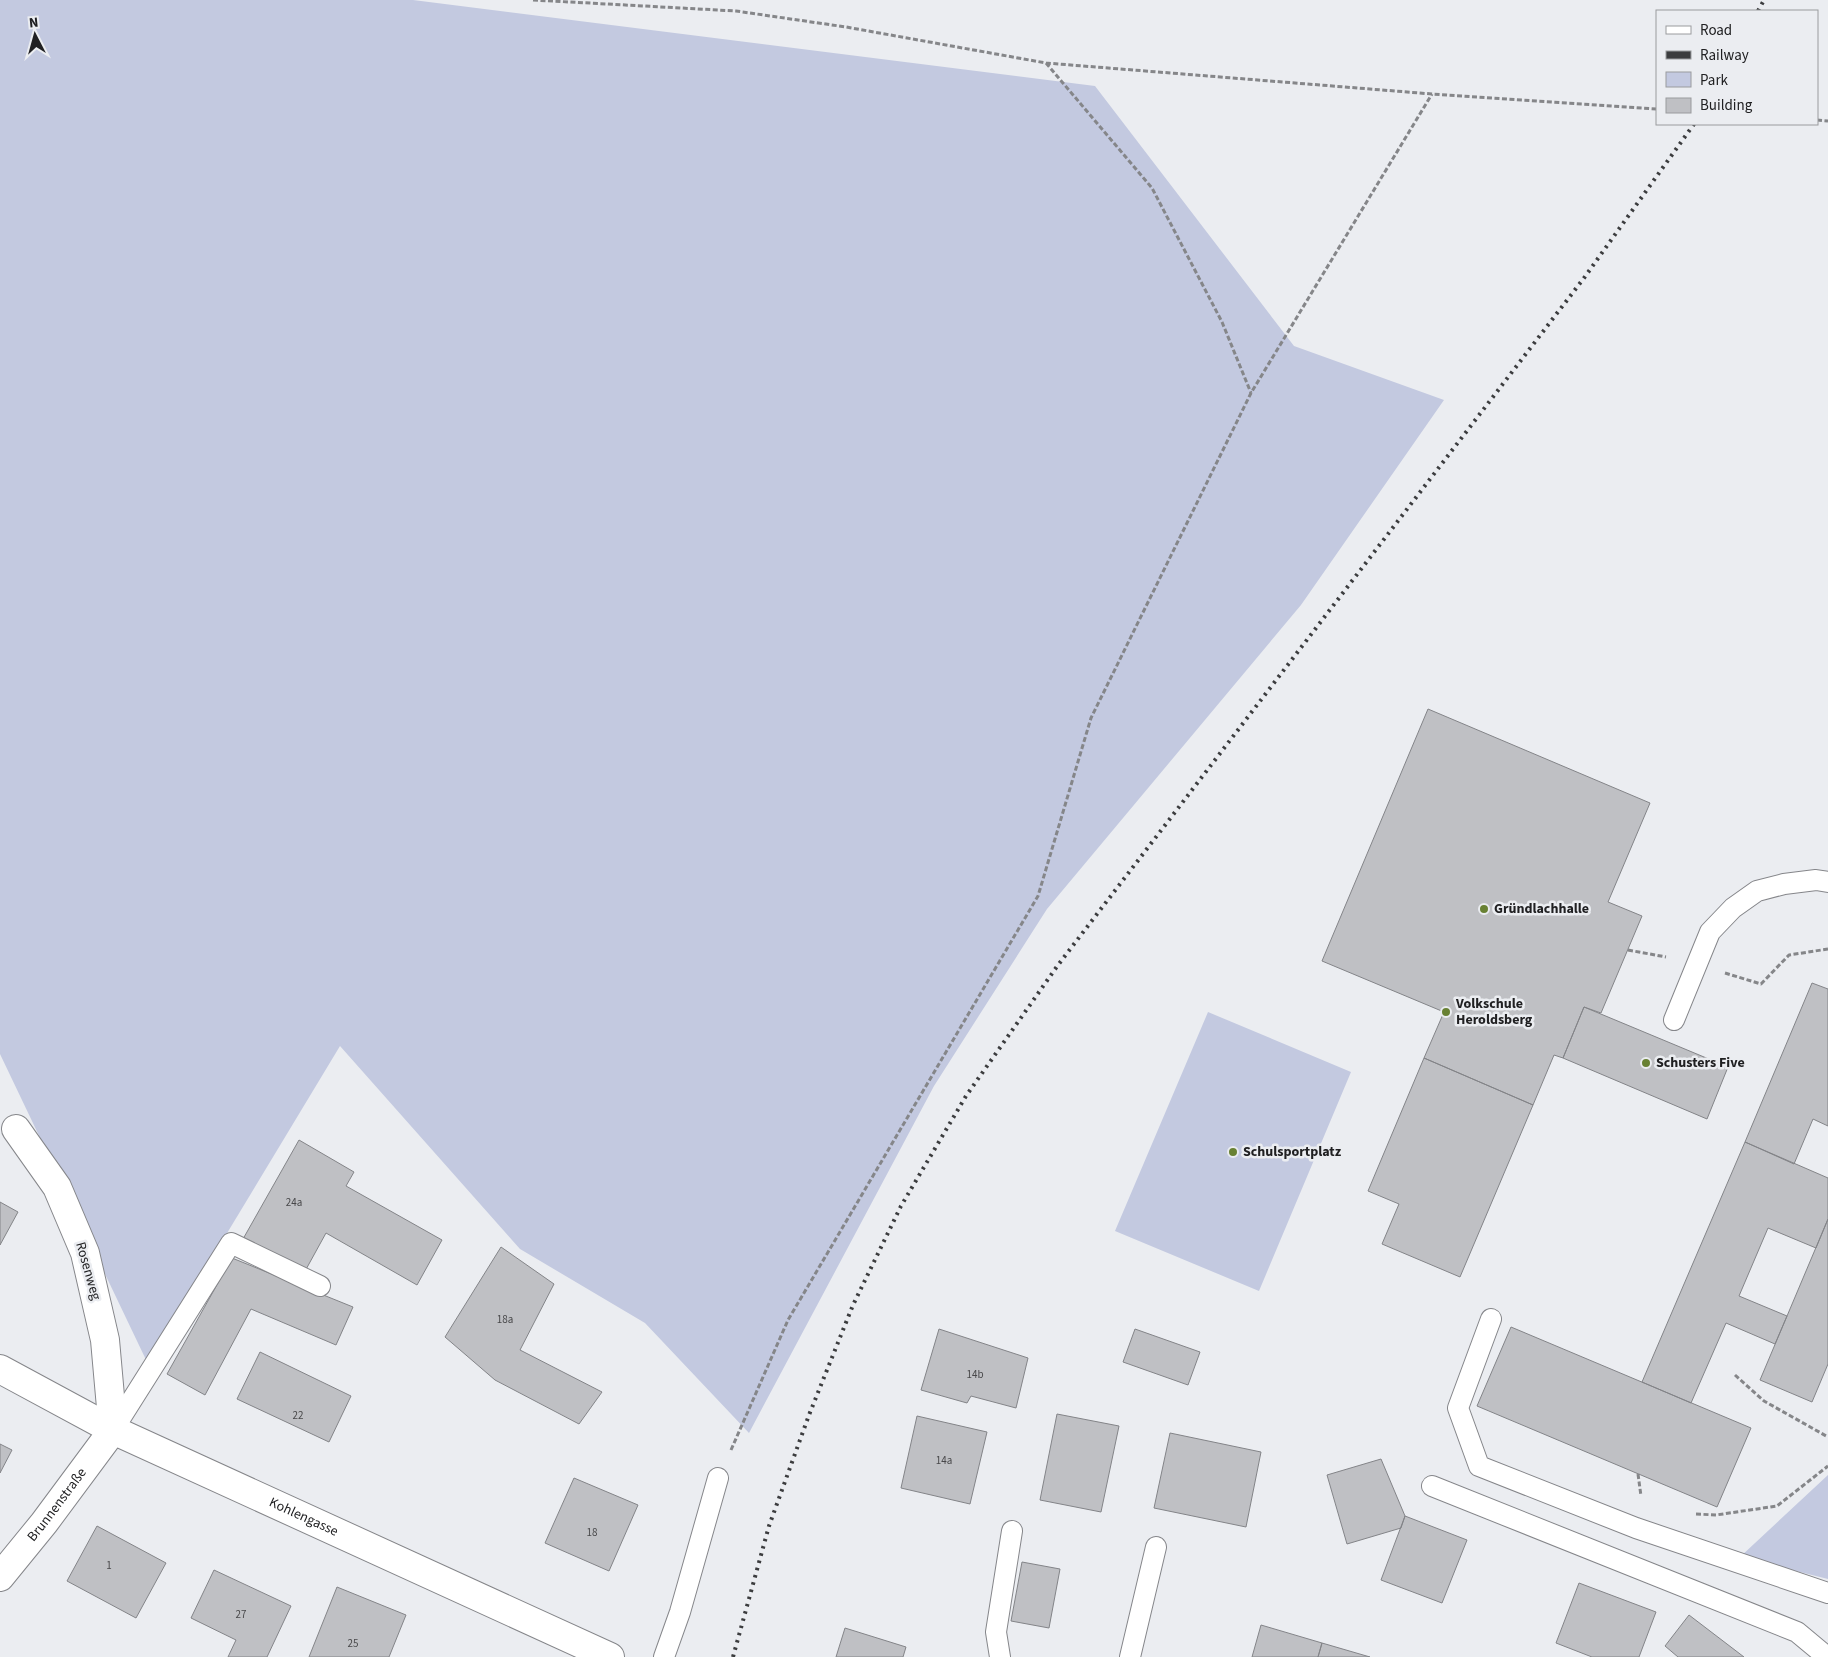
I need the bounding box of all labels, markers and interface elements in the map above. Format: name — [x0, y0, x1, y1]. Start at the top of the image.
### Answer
north arrow — [10, 10, 60, 60]
legend — [1656, 10, 1818, 125]
text: N — [28, 13, 39, 33]
text: Road — [1700, 20, 1732, 41]
text: Railway — [1700, 45, 1749, 66]
text: Park — [1700, 70, 1729, 91]
text: Building — [1700, 95, 1753, 116]
place label: Gründlachhalle — [1494, 899, 1589, 919]
marker: Gründlachhalle — [1478, 903, 1490, 915]
place label: Volkschule Heroldsberg — [1455, 994, 1533, 1030]
marker: Volkschule Heroldsberg — [1440, 1006, 1452, 1018]
place label: Schusters Five — [1656, 1053, 1745, 1073]
marker: Schusters Five — [1640, 1057, 1652, 1069]
place label: Schulsportplatz — [1243, 1142, 1342, 1162]
marker: Schulsportplatz — [1227, 1146, 1239, 1158]
house number: 24a — [286, 1195, 302, 1210]
street label: Rosenweg — [70, 1240, 106, 1302]
house number: 18a — [497, 1312, 513, 1327]
house number: 14b — [966, 1367, 984, 1382]
house number: 22 — [293, 1408, 303, 1423]
house number: 14a — [936, 1453, 952, 1468]
street label: Brunnenstraße — [23, 1464, 91, 1546]
street label: Kohlengasse — [266, 1493, 342, 1542]
house number: 18 — [587, 1525, 598, 1540]
house number: 1 — [106, 1558, 112, 1573]
house number: 27 — [236, 1607, 246, 1622]
house number: 25 — [348, 1636, 358, 1651]

